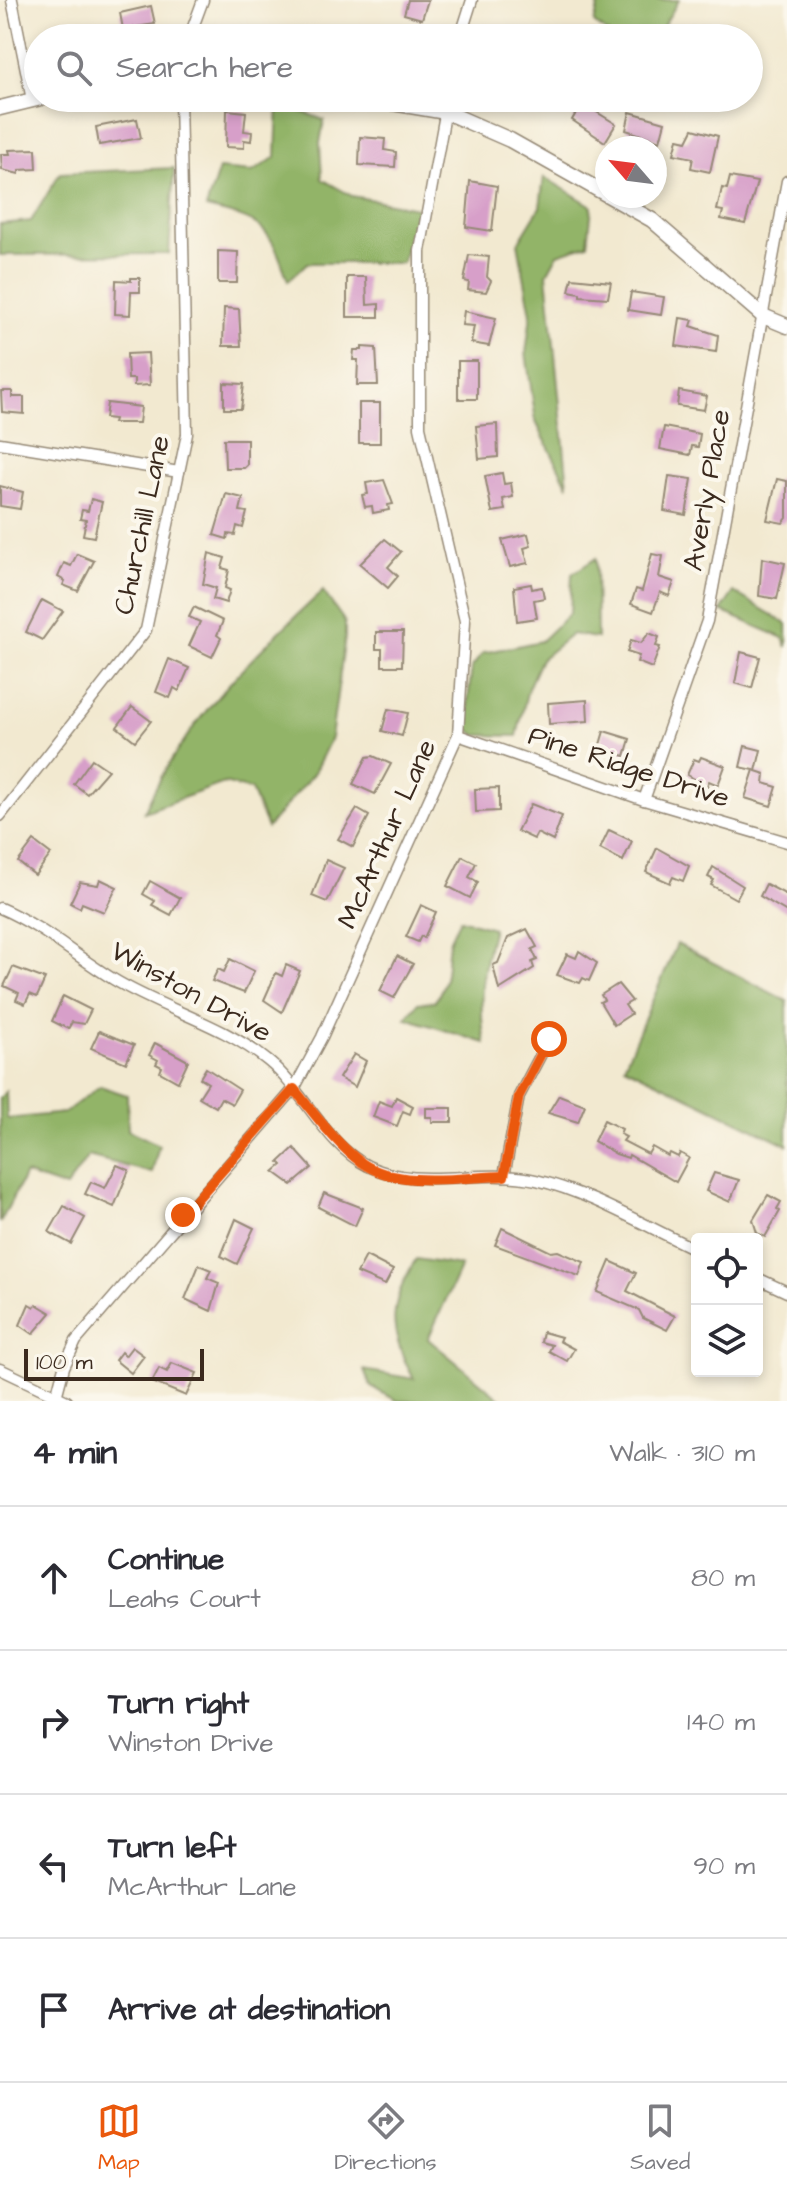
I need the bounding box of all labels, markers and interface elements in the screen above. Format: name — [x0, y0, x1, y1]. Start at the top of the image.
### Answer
search box — [24, 24, 763, 112]
icon: search — [52, 46, 96, 90]
text: Search here — [116, 47, 293, 89]
north arrow — [595, 136, 667, 208]
street label: Averly Place — [674, 406, 742, 574]
street label: Churchill Lane — [104, 432, 180, 618]
street label: Pine Ridge Drive — [523, 716, 735, 819]
street label: McArthur Lane — [328, 733, 446, 935]
street label: Winston Drive — [104, 932, 278, 1052]
route start — [531, 1021, 567, 1057]
route end — [165, 1197, 201, 1233]
map controls — [691, 1233, 763, 1377]
button: locate — [691, 1233, 763, 1305]
button: layers — [691, 1305, 763, 1377]
scale bar — [24, 1345, 204, 1381]
text: 100 m — [36, 1347, 93, 1378]
text: 4 min — [32, 1429, 117, 1477]
text: Walk · 310 m — [609, 1435, 755, 1471]
text: Continue — [108, 1539, 224, 1581]
icon: ahead — [32, 1556, 76, 1600]
text: 80 m — [691, 1560, 755, 1596]
text: Leahs Court — [108, 1581, 261, 1617]
text: Turn right — [108, 1683, 249, 1725]
icon: right — [32, 1700, 76, 1744]
text: 140 m — [687, 1704, 755, 1740]
text: Winston Drive — [108, 1725, 274, 1761]
text: Turn left — [108, 1827, 236, 1869]
icon: left — [32, 1844, 76, 1888]
text: 90 m — [693, 1848, 755, 1884]
text: McArthur Lane — [108, 1869, 297, 1905]
icon: arrive — [32, 1988, 76, 2032]
text: Arrive at destination — [108, 1989, 390, 2031]
tab: Map — [97, 2099, 141, 2178]
tab: Directions — [334, 2099, 437, 2178]
tab: Saved — [630, 2099, 690, 2178]

